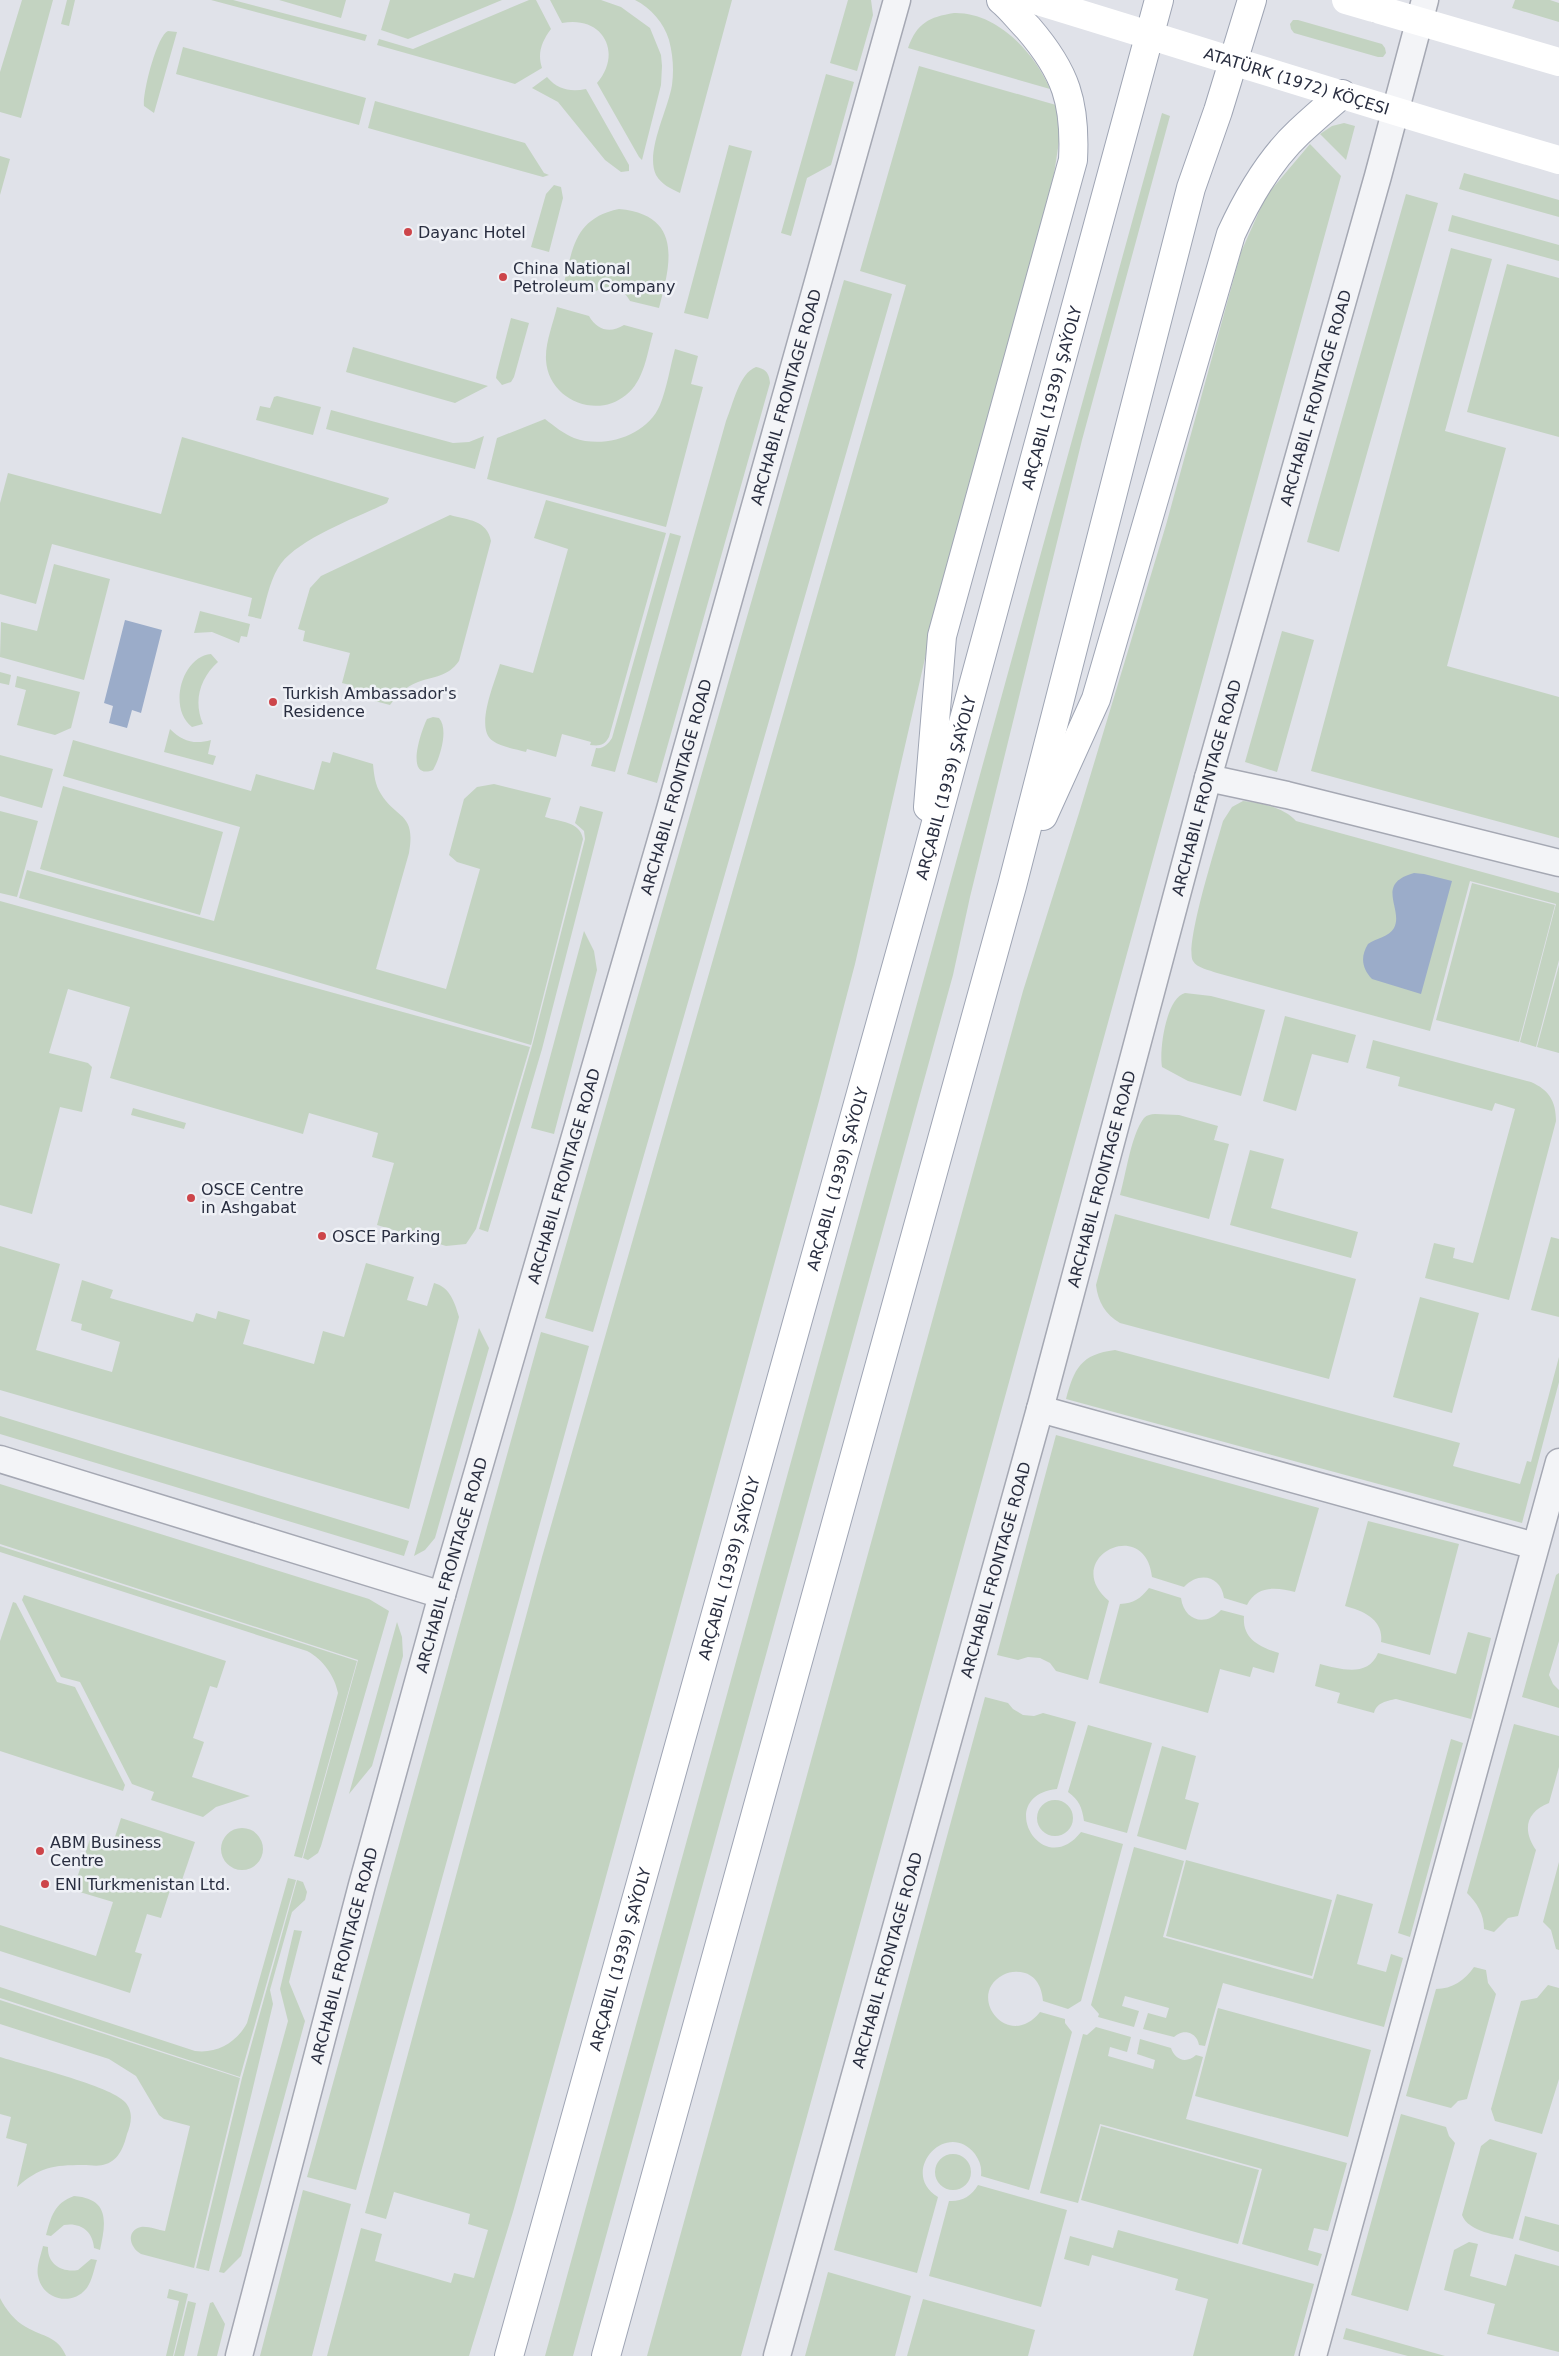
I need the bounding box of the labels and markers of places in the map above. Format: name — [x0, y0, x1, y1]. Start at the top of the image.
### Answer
place label: Dayanc Hotel — [418, 223, 526, 242]
marker: Dayanc Hotel — [402, 226, 414, 238]
place label: China National Petroleum Company — [513, 259, 675, 296]
marker: China National Petroleum Company — [497, 271, 509, 283]
place label: Turkish Ambassador's Residence — [282, 684, 457, 721]
marker: Turkish Ambassador's Residence — [267, 696, 279, 708]
place label: OSCE Centre in Ashgabat — [201, 1180, 304, 1217]
marker: OSCE Centre in Ashgabat — [185, 1192, 197, 1204]
place label: OSCE Parking — [332, 1227, 440, 1246]
marker: OSCE Parking — [316, 1230, 328, 1242]
place label: ABM Business Centre — [50, 1833, 161, 1870]
marker: ABM Business Centre — [34, 1845, 46, 1857]
place label: ENI Turkmenistan Ltd. — [55, 1875, 230, 1894]
marker: ENI Turkmenistan Ltd. — [39, 1878, 51, 1890]

